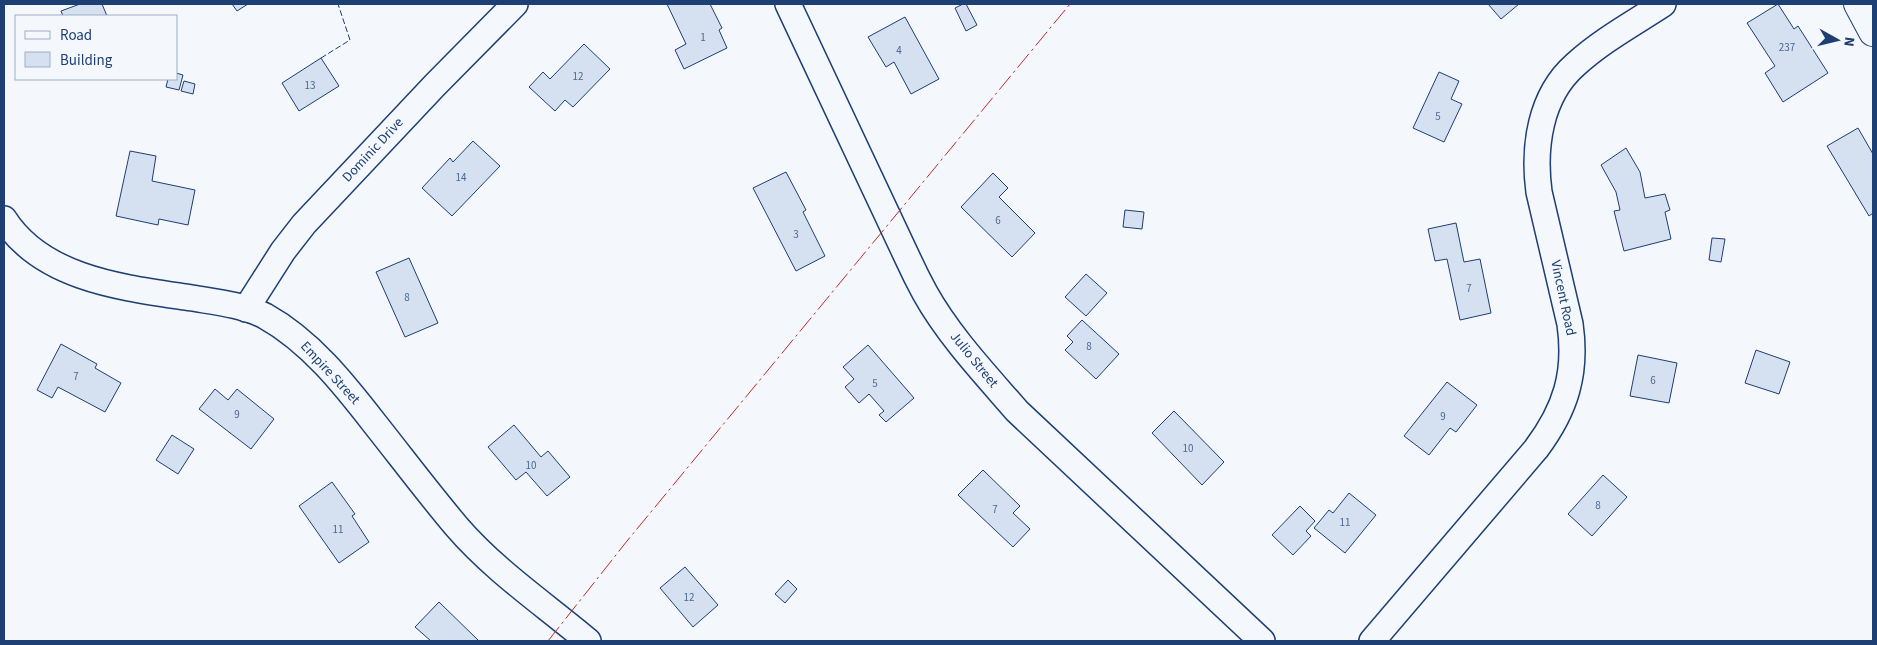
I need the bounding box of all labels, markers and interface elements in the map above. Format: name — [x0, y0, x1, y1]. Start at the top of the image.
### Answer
legend — [15, 15, 178, 80]
north arrow — [1812, 15, 1862, 65]
text: Road — [60, 25, 92, 46]
house number: 1 — [700, 30, 706, 45]
text: N — [1838, 36, 1859, 48]
house number: 237 — [1779, 40, 1795, 55]
house number: 4 — [896, 43, 902, 58]
text: Building — [60, 50, 113, 71]
house number: 12 — [573, 69, 583, 84]
house number: 13 — [305, 78, 315, 93]
house number: 5 — [1435, 109, 1441, 124]
street label: Dominic Drive — [338, 113, 408, 187]
house number: 14 — [456, 170, 467, 185]
house number: 6 — [995, 213, 1001, 228]
house number: 3 — [793, 227, 799, 242]
street label: Vincent Road — [1545, 258, 1581, 338]
house number: 7 — [1466, 281, 1472, 296]
house number: 8 — [404, 290, 410, 305]
street label: Julio Street — [945, 328, 1003, 392]
street label: Empire Street — [295, 337, 365, 409]
house number: 8 — [1086, 339, 1092, 354]
house number: 7 — [73, 369, 79, 384]
house number: 6 — [1650, 373, 1656, 388]
house number: 5 — [872, 376, 878, 391]
house number: 9 — [234, 407, 240, 422]
house number: 9 — [1440, 409, 1446, 424]
house number: 10 — [1183, 441, 1193, 456]
house number: 10 — [526, 458, 536, 473]
house number: 8 — [1595, 498, 1601, 513]
house number: 7 — [992, 502, 998, 517]
house number: 11 — [1340, 515, 1350, 530]
house number: 11 — [333, 522, 343, 537]
house number: 12 — [684, 590, 694, 605]

